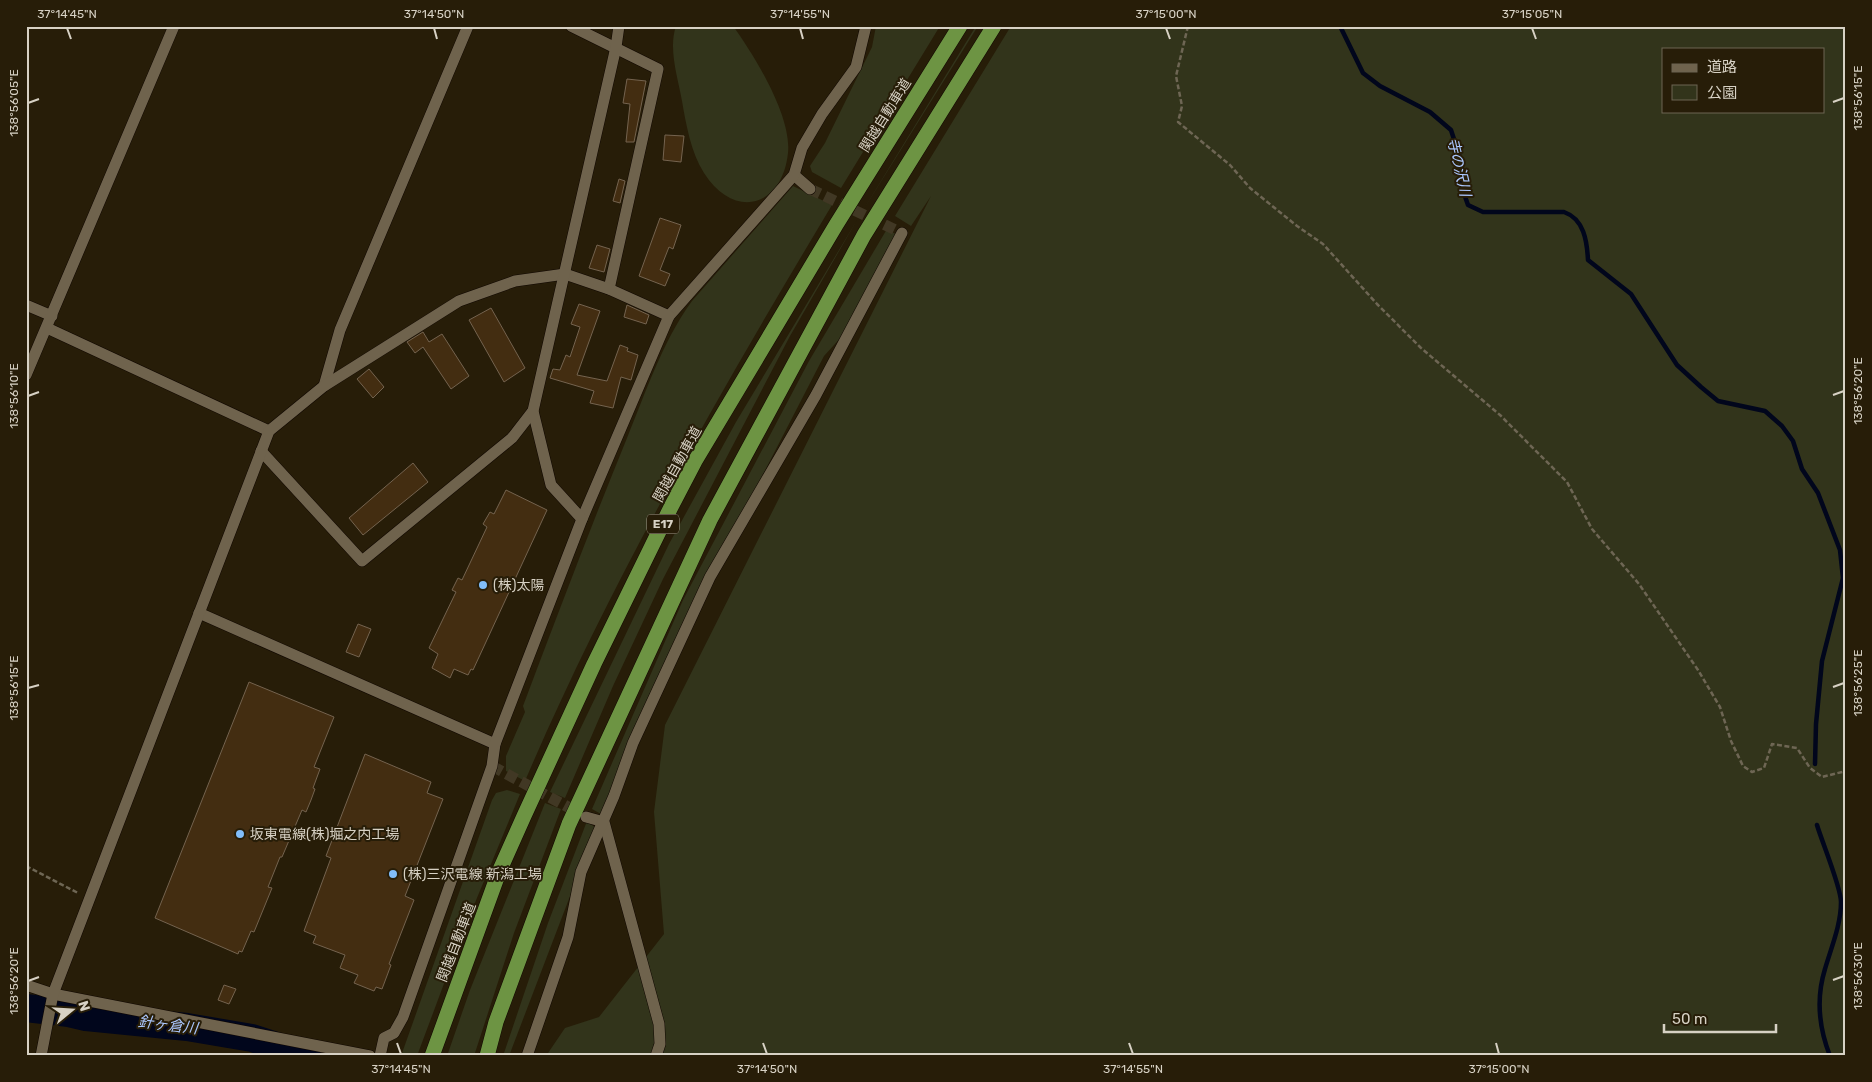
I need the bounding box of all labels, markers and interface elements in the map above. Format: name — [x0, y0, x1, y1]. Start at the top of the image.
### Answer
text: 37°14'45"N — [37, 7, 97, 21]
text: 37°14'50"N — [404, 7, 464, 21]
text: 37°14'55"N — [770, 7, 830, 21]
text: 37°15'00"N — [1136, 7, 1196, 21]
text: 37°15'05"N — [1502, 7, 1562, 21]
legend — [1662, 48, 1824, 112]
text: 道路 — [1707, 58, 1737, 76]
text: 138°56'15"E — [1851, 65, 1865, 131]
text: 138°56'05"E — [7, 69, 21, 137]
street label: 関越自動車道 — [856, 75, 915, 155]
text: 公園 — [1707, 84, 1737, 102]
water label: 寺の沢川 — [1443, 136, 1475, 200]
text: 138°56'20"E — [1851, 357, 1865, 425]
text: 138°56'10"E — [7, 363, 21, 429]
street label: 関越自動車道 — [650, 423, 705, 505]
road number: E17 — [647, 514, 679, 534]
place label: (株)太陽 — [493, 577, 545, 594]
marker: (株)太陽 — [477, 579, 489, 591]
text: 138°56'25"E — [1851, 649, 1865, 717]
text: 138°56'15"E — [7, 655, 21, 721]
place label: 坂東電線(株)堀之内工場 — [250, 826, 400, 843]
marker: 坂東電線(株)堀之内工場 — [234, 828, 246, 840]
place label: (株)三沢電線 新潟工場 — [403, 866, 542, 883]
marker: (株)三沢電線 新潟工場 — [387, 868, 399, 880]
street label: 関越自動車道 — [433, 900, 479, 984]
text: 138°56'30"E — [1851, 942, 1865, 1010]
text: 138°56'20"E — [7, 947, 21, 1015]
north arrow — [48, 984, 98, 1034]
text: N — [74, 999, 94, 1014]
scale bar — [1664, 1002, 1777, 1034]
text: 50 m — [1672, 1010, 1707, 1028]
water label: 針ヶ倉川 — [137, 1012, 201, 1038]
text: 37°14'45"N — [371, 1062, 431, 1076]
text: 37°14'50"N — [737, 1062, 797, 1076]
text: 37°14'55"N — [1103, 1062, 1163, 1076]
text: 37°15'00"N — [1469, 1062, 1529, 1076]

